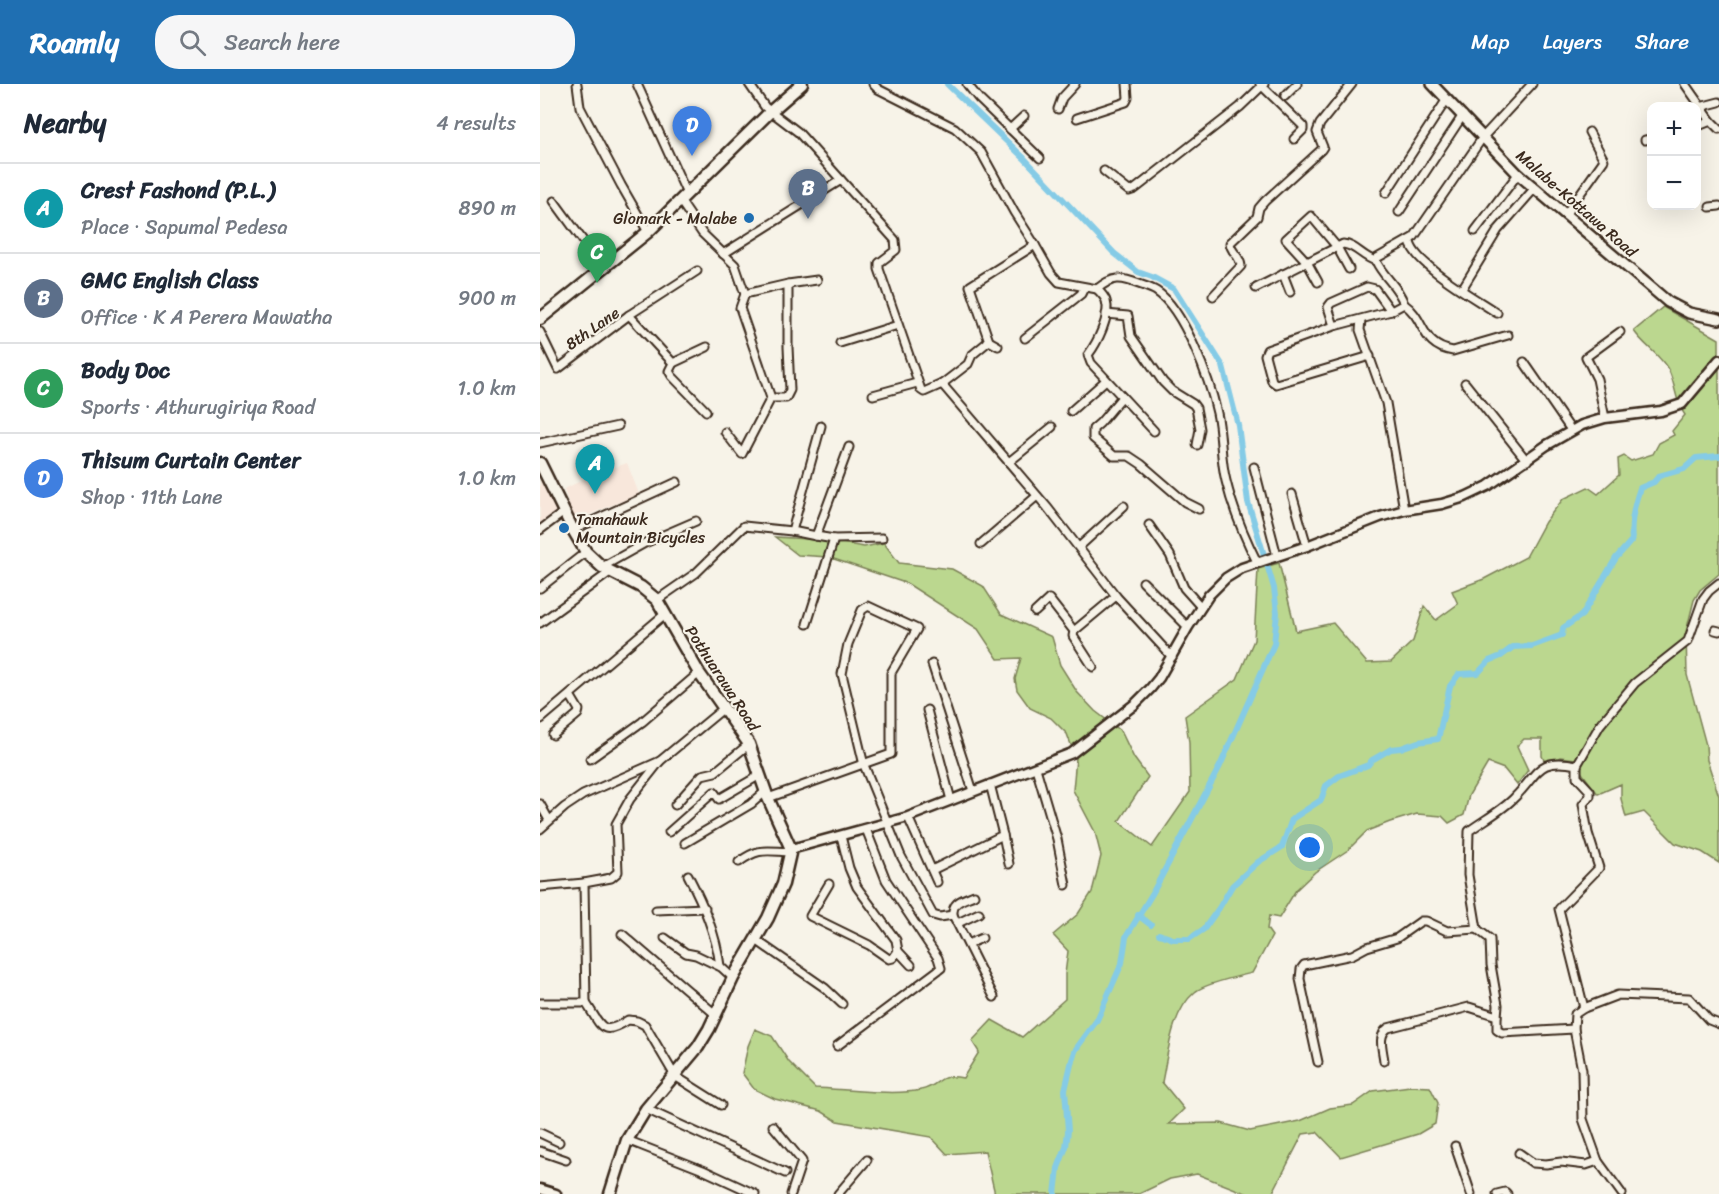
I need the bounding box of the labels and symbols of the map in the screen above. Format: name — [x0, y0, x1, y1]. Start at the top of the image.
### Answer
pin: D — [672, 106, 712, 156]
street label: Malabe-Kottawa Road — [1509, 142, 1645, 266]
pin: B — [788, 170, 828, 219]
place label: Glomark - Malabe — [613, 204, 737, 233]
marker: Glomark - Malabe — [742, 211, 756, 225]
pin: C — [578, 234, 616, 283]
street label: 8th Lane — [559, 299, 626, 358]
pin: A — [576, 444, 614, 494]
place label: Tomahawk Mountain Bicycles — [576, 505, 706, 552]
marker: Tomahawk Mountain Bicycles — [557, 521, 571, 535]
street label: Pothuarawa Road — [677, 619, 769, 739]
your location — [1295, 833, 1324, 862]

